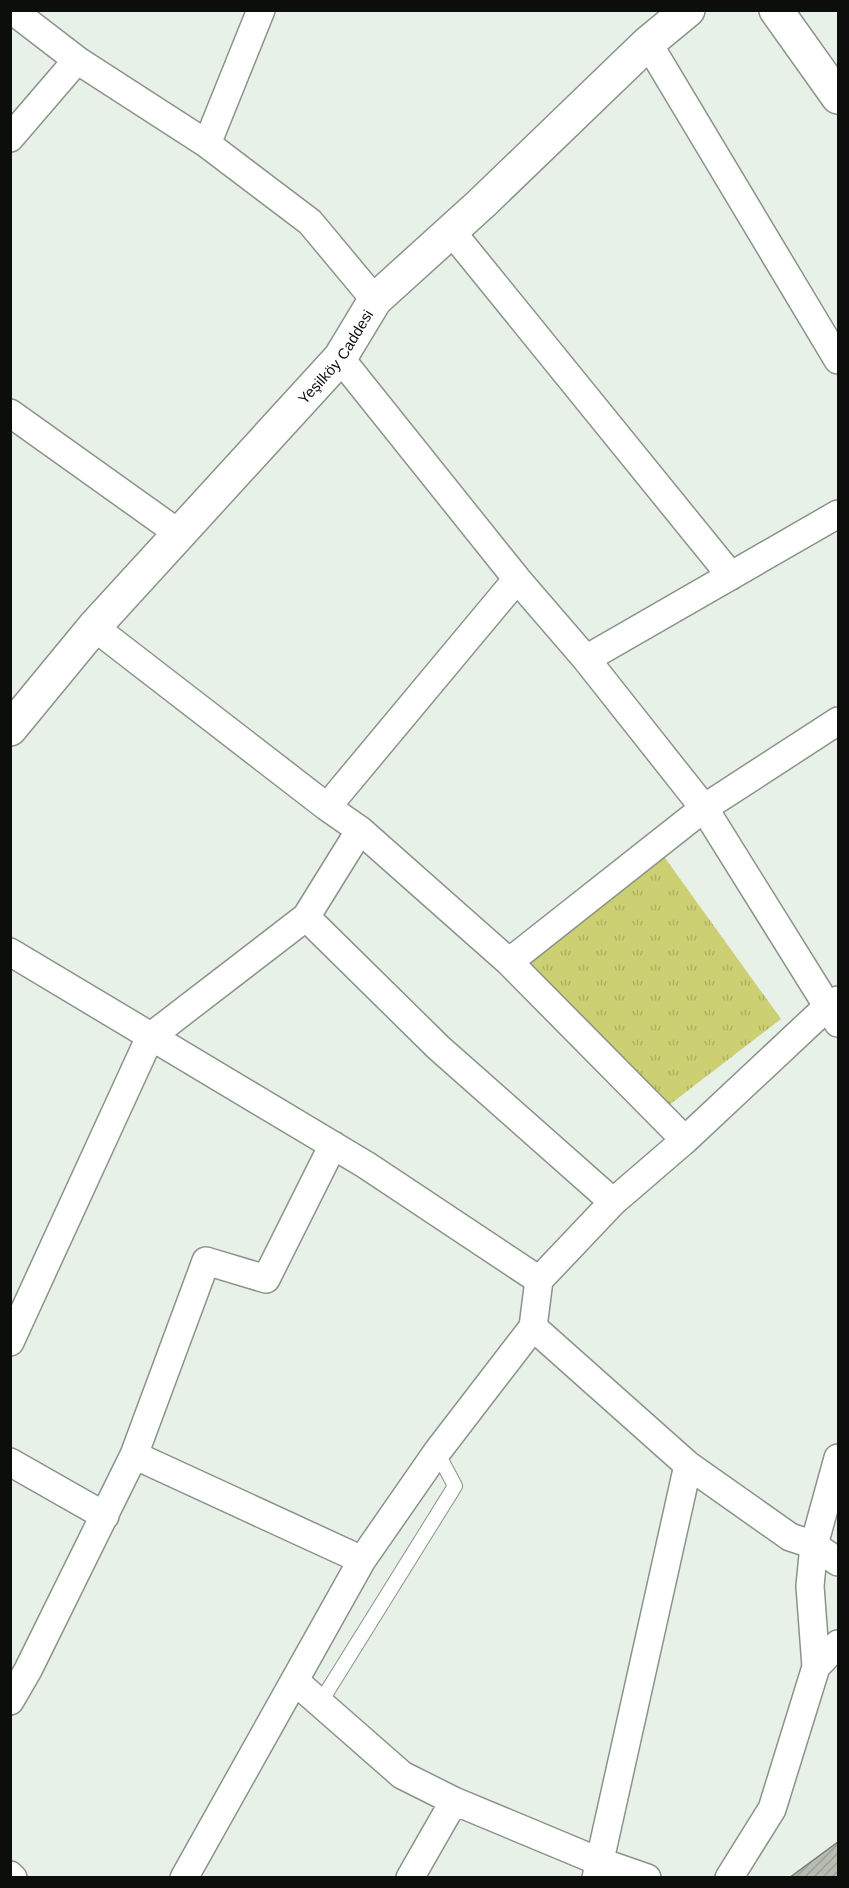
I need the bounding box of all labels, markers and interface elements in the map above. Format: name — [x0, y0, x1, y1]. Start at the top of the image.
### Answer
street label: Yeşilköy Caddesi — [294, 306, 376, 407]

